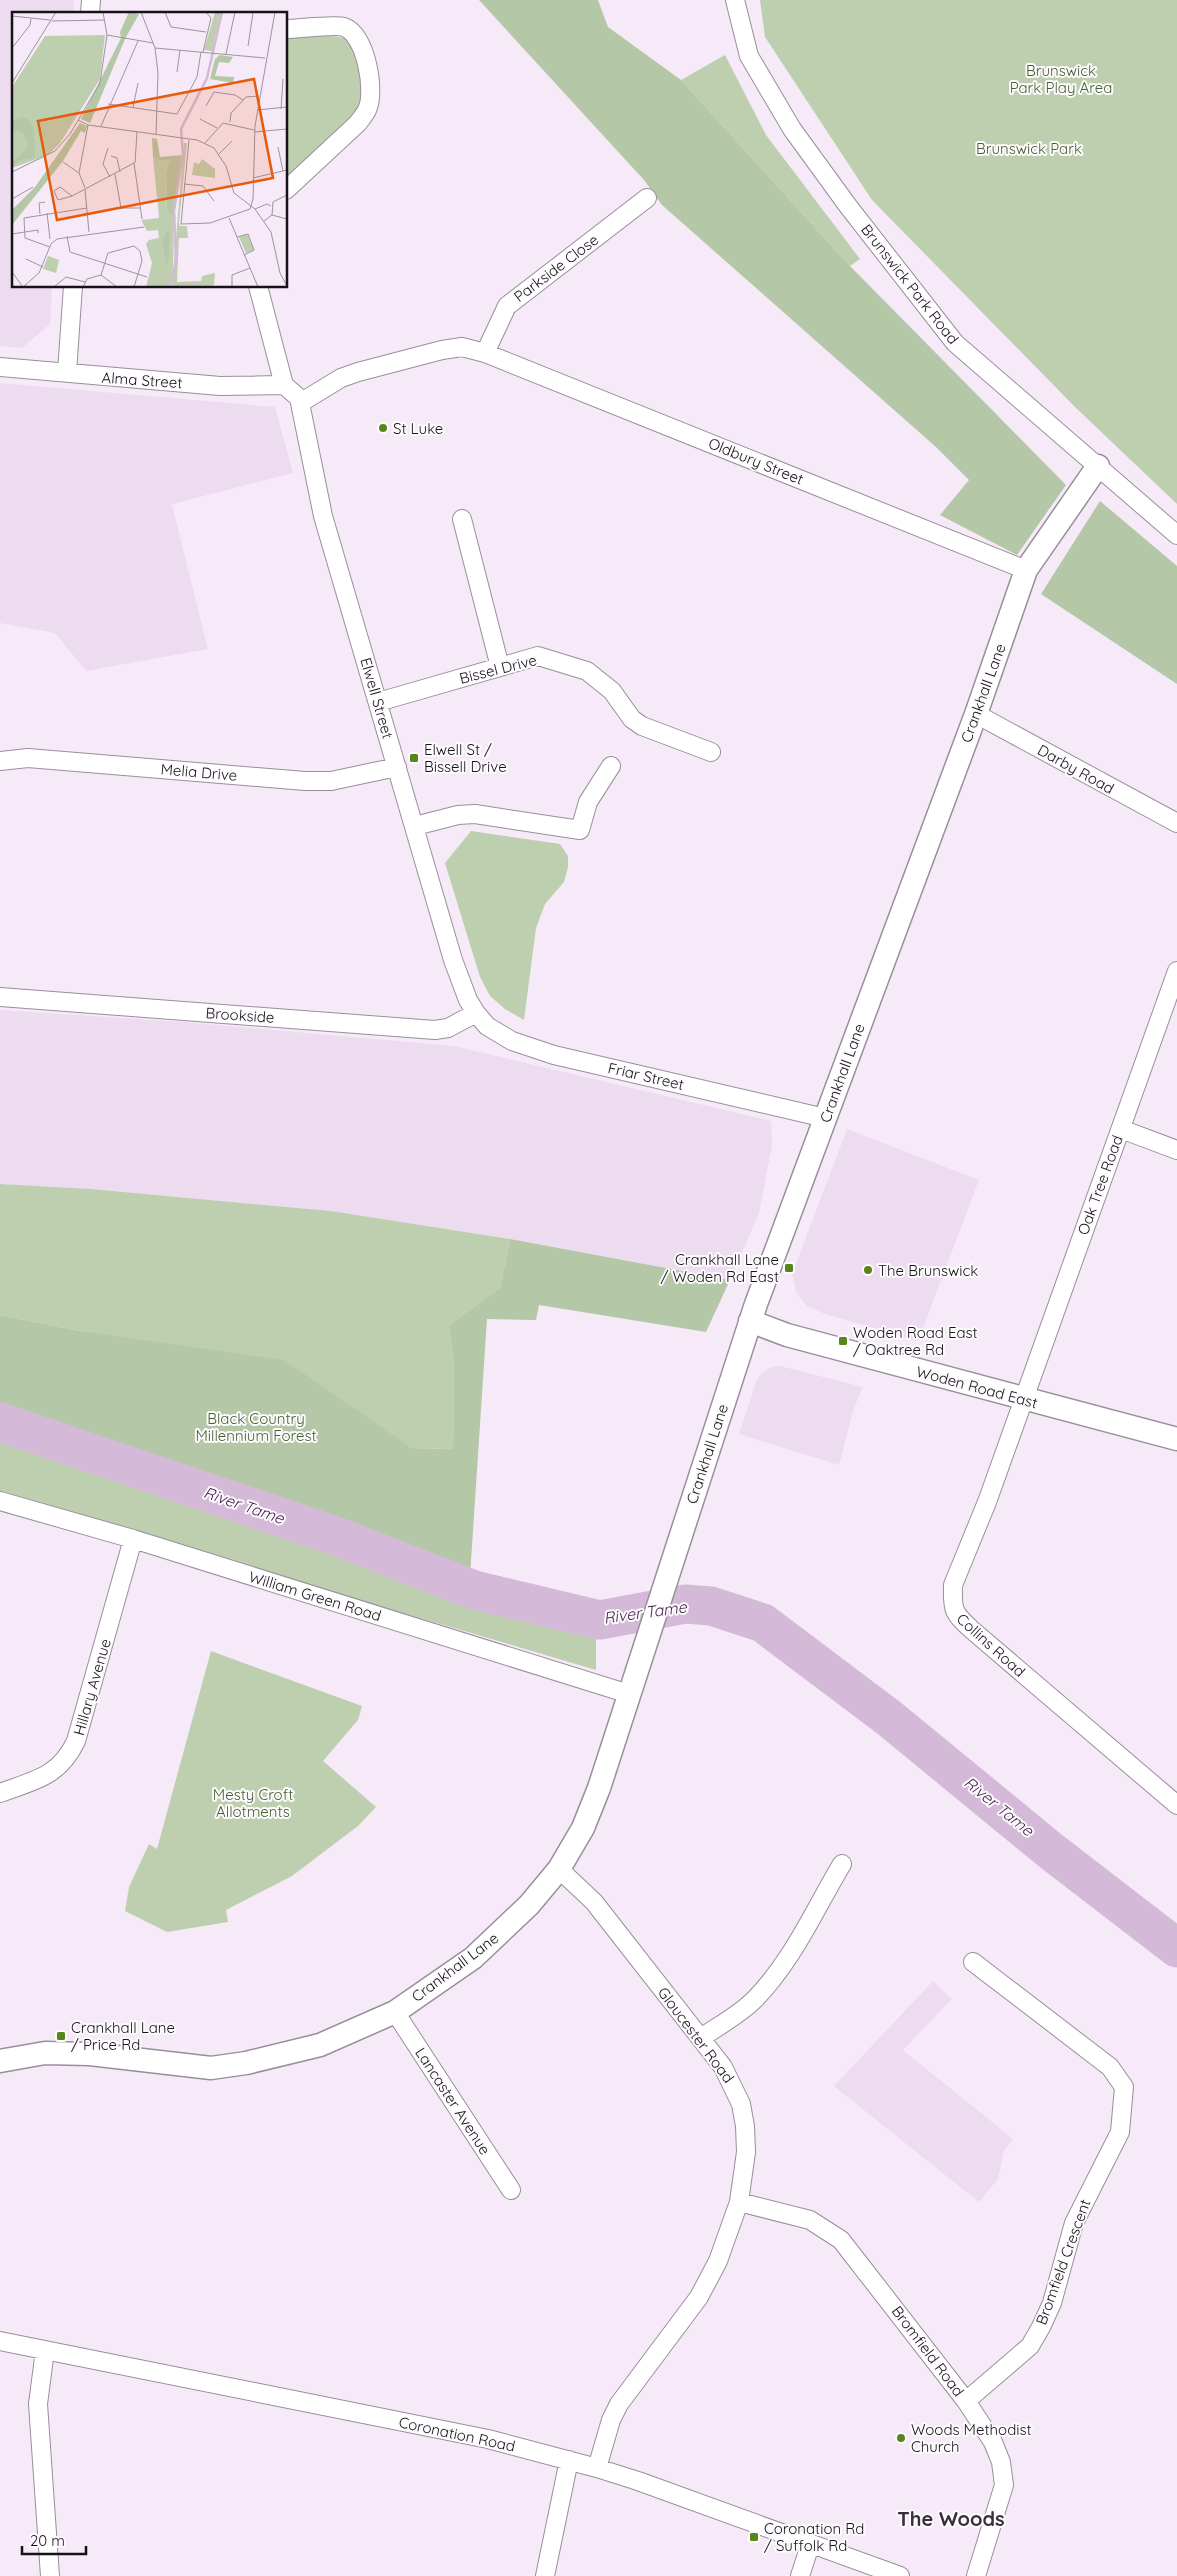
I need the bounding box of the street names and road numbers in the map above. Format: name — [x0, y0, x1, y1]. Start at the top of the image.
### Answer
street label: Brunswick Park Road — [857, 220, 963, 348]
street label: Parkside Close — [510, 230, 602, 306]
street label: Alma Street — [101, 368, 183, 392]
street label: Oldbury Street — [706, 433, 806, 489]
street label: Crankhall Lane — [956, 641, 1010, 745]
street label: Bissel Drive — [457, 650, 539, 688]
street label: Elwell Street — [356, 655, 398, 741]
street label: Darby Road — [1034, 740, 1118, 798]
street label: Melia Drive — [160, 759, 238, 785]
street label: Brookside — [205, 1003, 275, 1027]
street label: Crankhall Lane — [815, 1021, 869, 1125]
street label: Friar Street — [606, 1058, 686, 1094]
street label: Oak Tree Road — [1073, 1133, 1127, 1237]
street label: Woden Road East — [914, 1362, 1040, 1412]
street label: Crankhall Lane — [682, 1402, 732, 1506]
street label: William Green Road — [246, 1567, 384, 1625]
street label: Collins Road — [953, 1609, 1029, 1681]
street label: Hillary Avenue — [69, 1636, 115, 1738]
street label: Crankhall Lane — [408, 1928, 502, 2006]
street label: Gloucester Road — [654, 1983, 738, 2087]
street label: Lancaster Avenue — [411, 2044, 495, 2158]
street label: Bromfield Crescent — [1031, 2197, 1095, 2327]
street label: Bromfield Road — [888, 2302, 968, 2400]
street label: Coronation Road — [397, 2412, 517, 2456]

